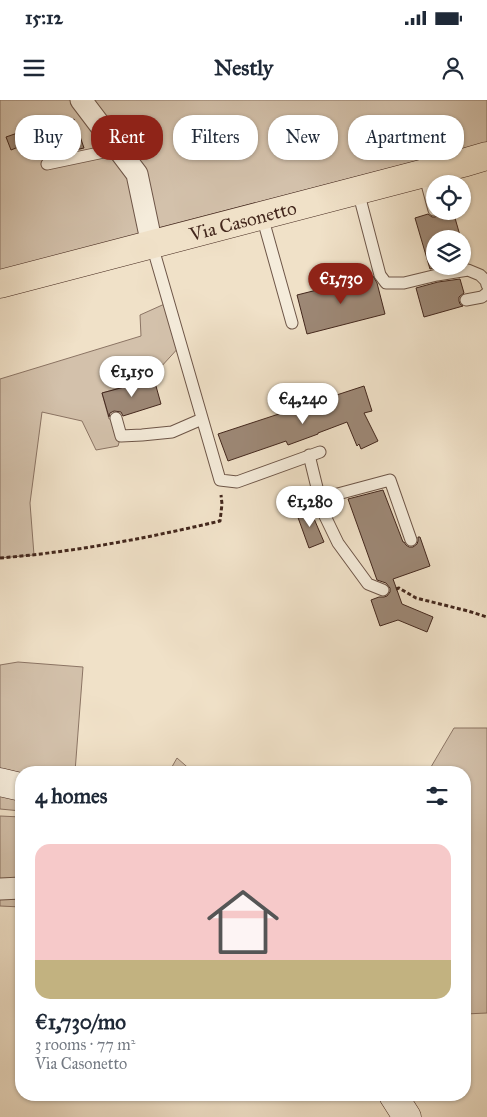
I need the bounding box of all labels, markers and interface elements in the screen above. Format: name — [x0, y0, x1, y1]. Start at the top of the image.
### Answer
text: 15:12 — [25, 6, 63, 29]
icon: menu — [20, 54, 48, 82]
text: Nestly — [214, 54, 273, 81]
icon: person — [439, 54, 467, 82]
chip: Buy — [15, 115, 81, 160]
chip: Rent — [91, 115, 163, 160]
chip: Filters — [173, 115, 258, 160]
chip: New — [268, 115, 338, 160]
chip: Apartment — [348, 115, 464, 160]
map controls — [426, 175, 471, 275]
button: locate — [426, 175, 471, 220]
street label: Via Casonetto — [186, 195, 299, 246]
button: layers — [426, 230, 471, 275]
pin: €1,730 — [300, 262, 382, 305]
text: €1,730 — [319, 269, 363, 288]
pin: €1,150 — [91, 356, 173, 398]
text: €1,150 — [110, 362, 154, 381]
pin: €4,240 — [262, 382, 344, 425]
text: €4,240 — [278, 389, 328, 408]
pin: €1,280 — [269, 486, 351, 528]
text: €1,280 — [287, 492, 333, 511]
icon: filters — [423, 782, 451, 810]
text: 4 homes — [35, 783, 107, 809]
icon: home — [198, 877, 288, 967]
text: €1,730/mo — [35, 1009, 126, 1035]
text: 3 rooms · 77 m² — [35, 1035, 135, 1054]
text: Via Casonetto — [35, 1054, 127, 1073]

